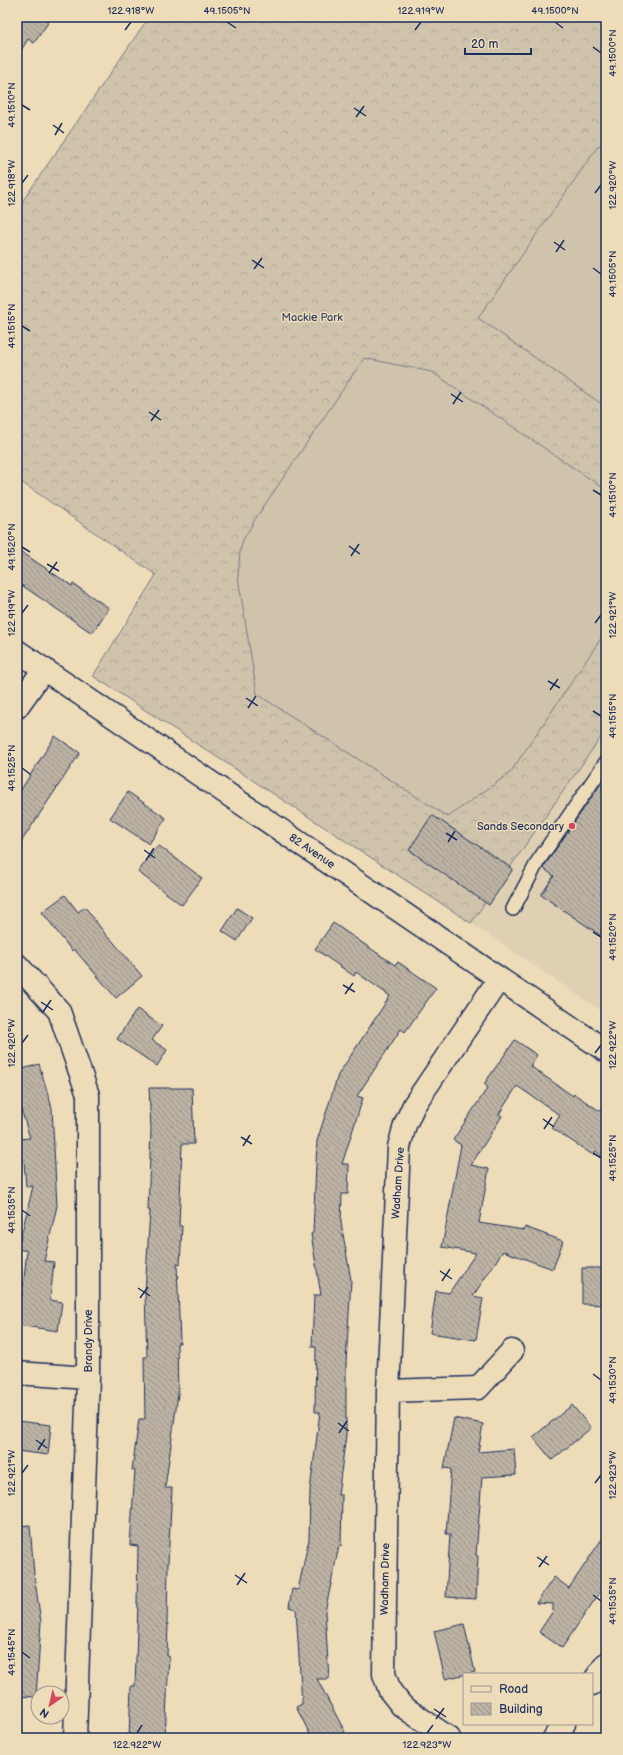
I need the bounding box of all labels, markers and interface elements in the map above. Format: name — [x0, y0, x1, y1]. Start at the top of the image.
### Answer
text: 122.918°W — [108, 5, 154, 17]
text: 49.1505°N — [203, 5, 251, 17]
text: 122.919°W — [398, 5, 444, 17]
text: 49.1500°N — [531, 5, 579, 17]
text: 49.1500°N — [607, 29, 619, 77]
scale bar — [465, 30, 531, 56]
text: 20 m — [471, 37, 498, 52]
text: 49.1510°N — [6, 82, 18, 128]
text: 122.918°W — [6, 160, 18, 206]
text: 122.920°W — [607, 161, 619, 209]
text: 49.1505°N — [607, 250, 619, 298]
text: 49.1515°N — [6, 303, 18, 349]
park label: Mackie Park — [281, 311, 343, 324]
text: 49.1510°N — [607, 472, 619, 518]
text: 49.1520°N — [6, 523, 18, 571]
text: 122.919°W — [6, 590, 18, 636]
text: 122.921°W — [607, 592, 619, 638]
text: 49.1515°N — [607, 693, 619, 739]
text: 49.1525°N — [6, 744, 18, 792]
place label: Sands Secondary — [477, 820, 564, 833]
marker: Sands Secondary — [567, 821, 577, 831]
street label: 82 Avenue — [286, 831, 338, 871]
text: 49.1520°N — [607, 913, 619, 961]
text: 122.920°W — [6, 1019, 18, 1067]
text: 122.922°W — [607, 1021, 619, 1069]
text: 49.1525°N — [607, 1134, 619, 1182]
street label: Wadham Drive — [389, 1146, 407, 1219]
text: 49.1535°N — [6, 1186, 18, 1234]
street label: Brandy Drive — [82, 1309, 95, 1373]
text: 49.1530°N — [607, 1356, 619, 1404]
text: 122.921°W — [6, 1450, 18, 1496]
text: 122.923°W — [607, 1451, 619, 1499]
street label: Wadham Drive — [378, 1542, 392, 1615]
text: 49.1535°N — [607, 1577, 619, 1625]
text: 49.1545°N — [6, 1628, 18, 1676]
legend — [463, 1673, 593, 1725]
text: Road — [499, 1682, 528, 1697]
north arrow — [30, 1685, 70, 1725]
text: Building — [499, 1702, 543, 1717]
text: N — [38, 1705, 52, 1721]
text: 122.922°W — [113, 1739, 161, 1751]
text: 122.923°W — [403, 1739, 451, 1751]

